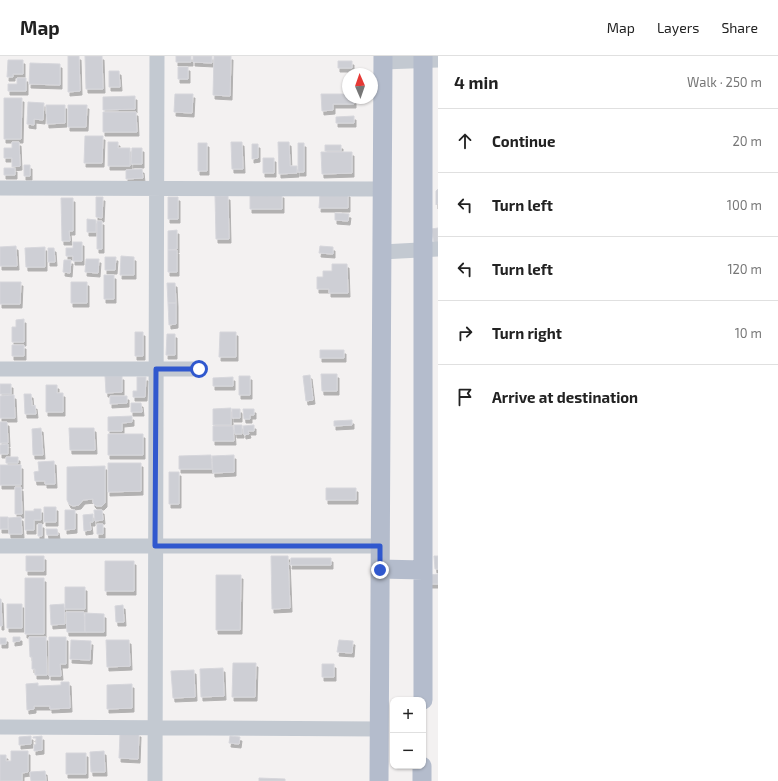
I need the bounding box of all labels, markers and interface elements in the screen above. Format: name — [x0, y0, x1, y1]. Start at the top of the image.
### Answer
text: Map — [20, 16, 60, 39]
text: Map — [607, 19, 635, 36]
text: Layers — [657, 19, 699, 36]
text: Share — [721, 19, 758, 36]
north arrow — [342, 68, 378, 104]
text: 4 min — [454, 72, 498, 92]
text: Walk · 250 m — [687, 74, 762, 90]
icon: ahead — [454, 130, 476, 152]
text: Continue — [492, 132, 555, 150]
text: 20 m — [733, 133, 762, 149]
icon: left — [454, 194, 476, 216]
text: Turn left — [492, 196, 553, 214]
text: 100 m — [727, 197, 762, 213]
icon: left — [454, 258, 476, 280]
text: Turn left — [492, 260, 553, 278]
text: 120 m — [727, 261, 762, 277]
icon: right — [454, 322, 476, 344]
text: Turn right — [492, 324, 562, 342]
text: 10 m — [735, 325, 762, 341]
route start — [190, 360, 208, 378]
icon: arrive — [454, 386, 476, 408]
text: Arrive at destination — [492, 388, 638, 406]
route end — [371, 561, 389, 579]
map controls — [390, 697, 426, 769]
button: + — [390, 697, 426, 733]
button: − — [390, 733, 426, 769]

